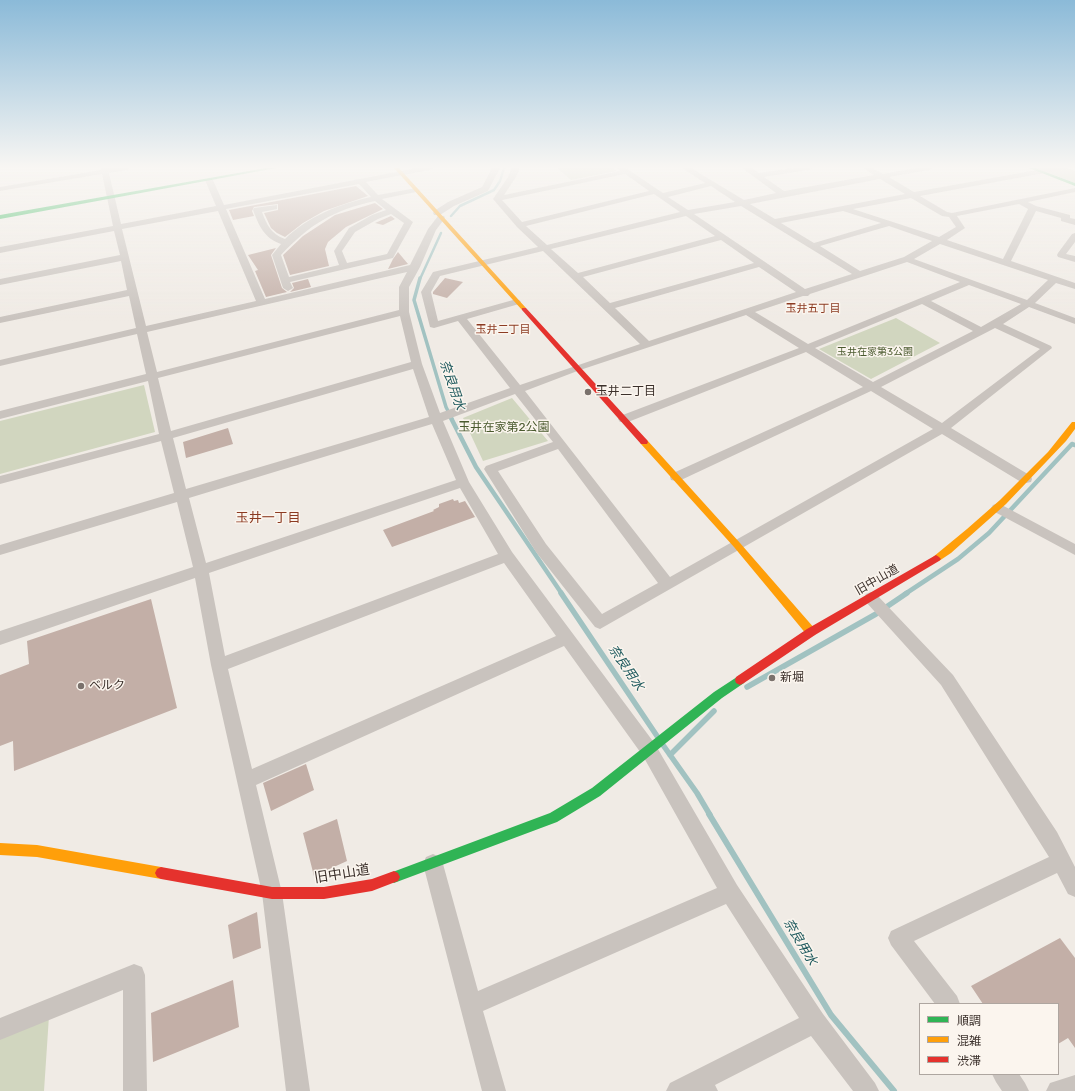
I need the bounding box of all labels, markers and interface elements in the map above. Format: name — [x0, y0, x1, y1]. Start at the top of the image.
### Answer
district label: 玉井五丁目 — [786, 302, 840, 316]
district label: 玉井二丁目 — [476, 323, 530, 337]
park label: 玉井在家第3公園 — [837, 346, 913, 358]
water label: 奈良用水 — [436, 358, 468, 412]
place label: 玉井二丁目 — [596, 385, 656, 399]
marker: 玉井二丁目 — [583, 387, 593, 397]
park label: 玉井在家第2公園 — [458, 421, 550, 435]
district label: 玉井一丁目 — [236, 510, 300, 526]
street label: 旧中山道 — [853, 562, 901, 598]
water label: 奈良用水 — [605, 642, 647, 694]
place label: 新堀 — [780, 671, 804, 685]
marker: 新堀 — [767, 673, 777, 683]
place label: ベルク — [89, 679, 125, 693]
marker: ベルク — [76, 681, 86, 691]
street label: 旧中山道 — [313, 861, 371, 887]
water label: 奈良用水 — [780, 916, 820, 968]
legend — [919, 1003, 1059, 1075]
text: 順調 — [957, 1014, 981, 1028]
text: 混雑 — [957, 1034, 981, 1048]
text: 渋滞 — [957, 1054, 981, 1068]

